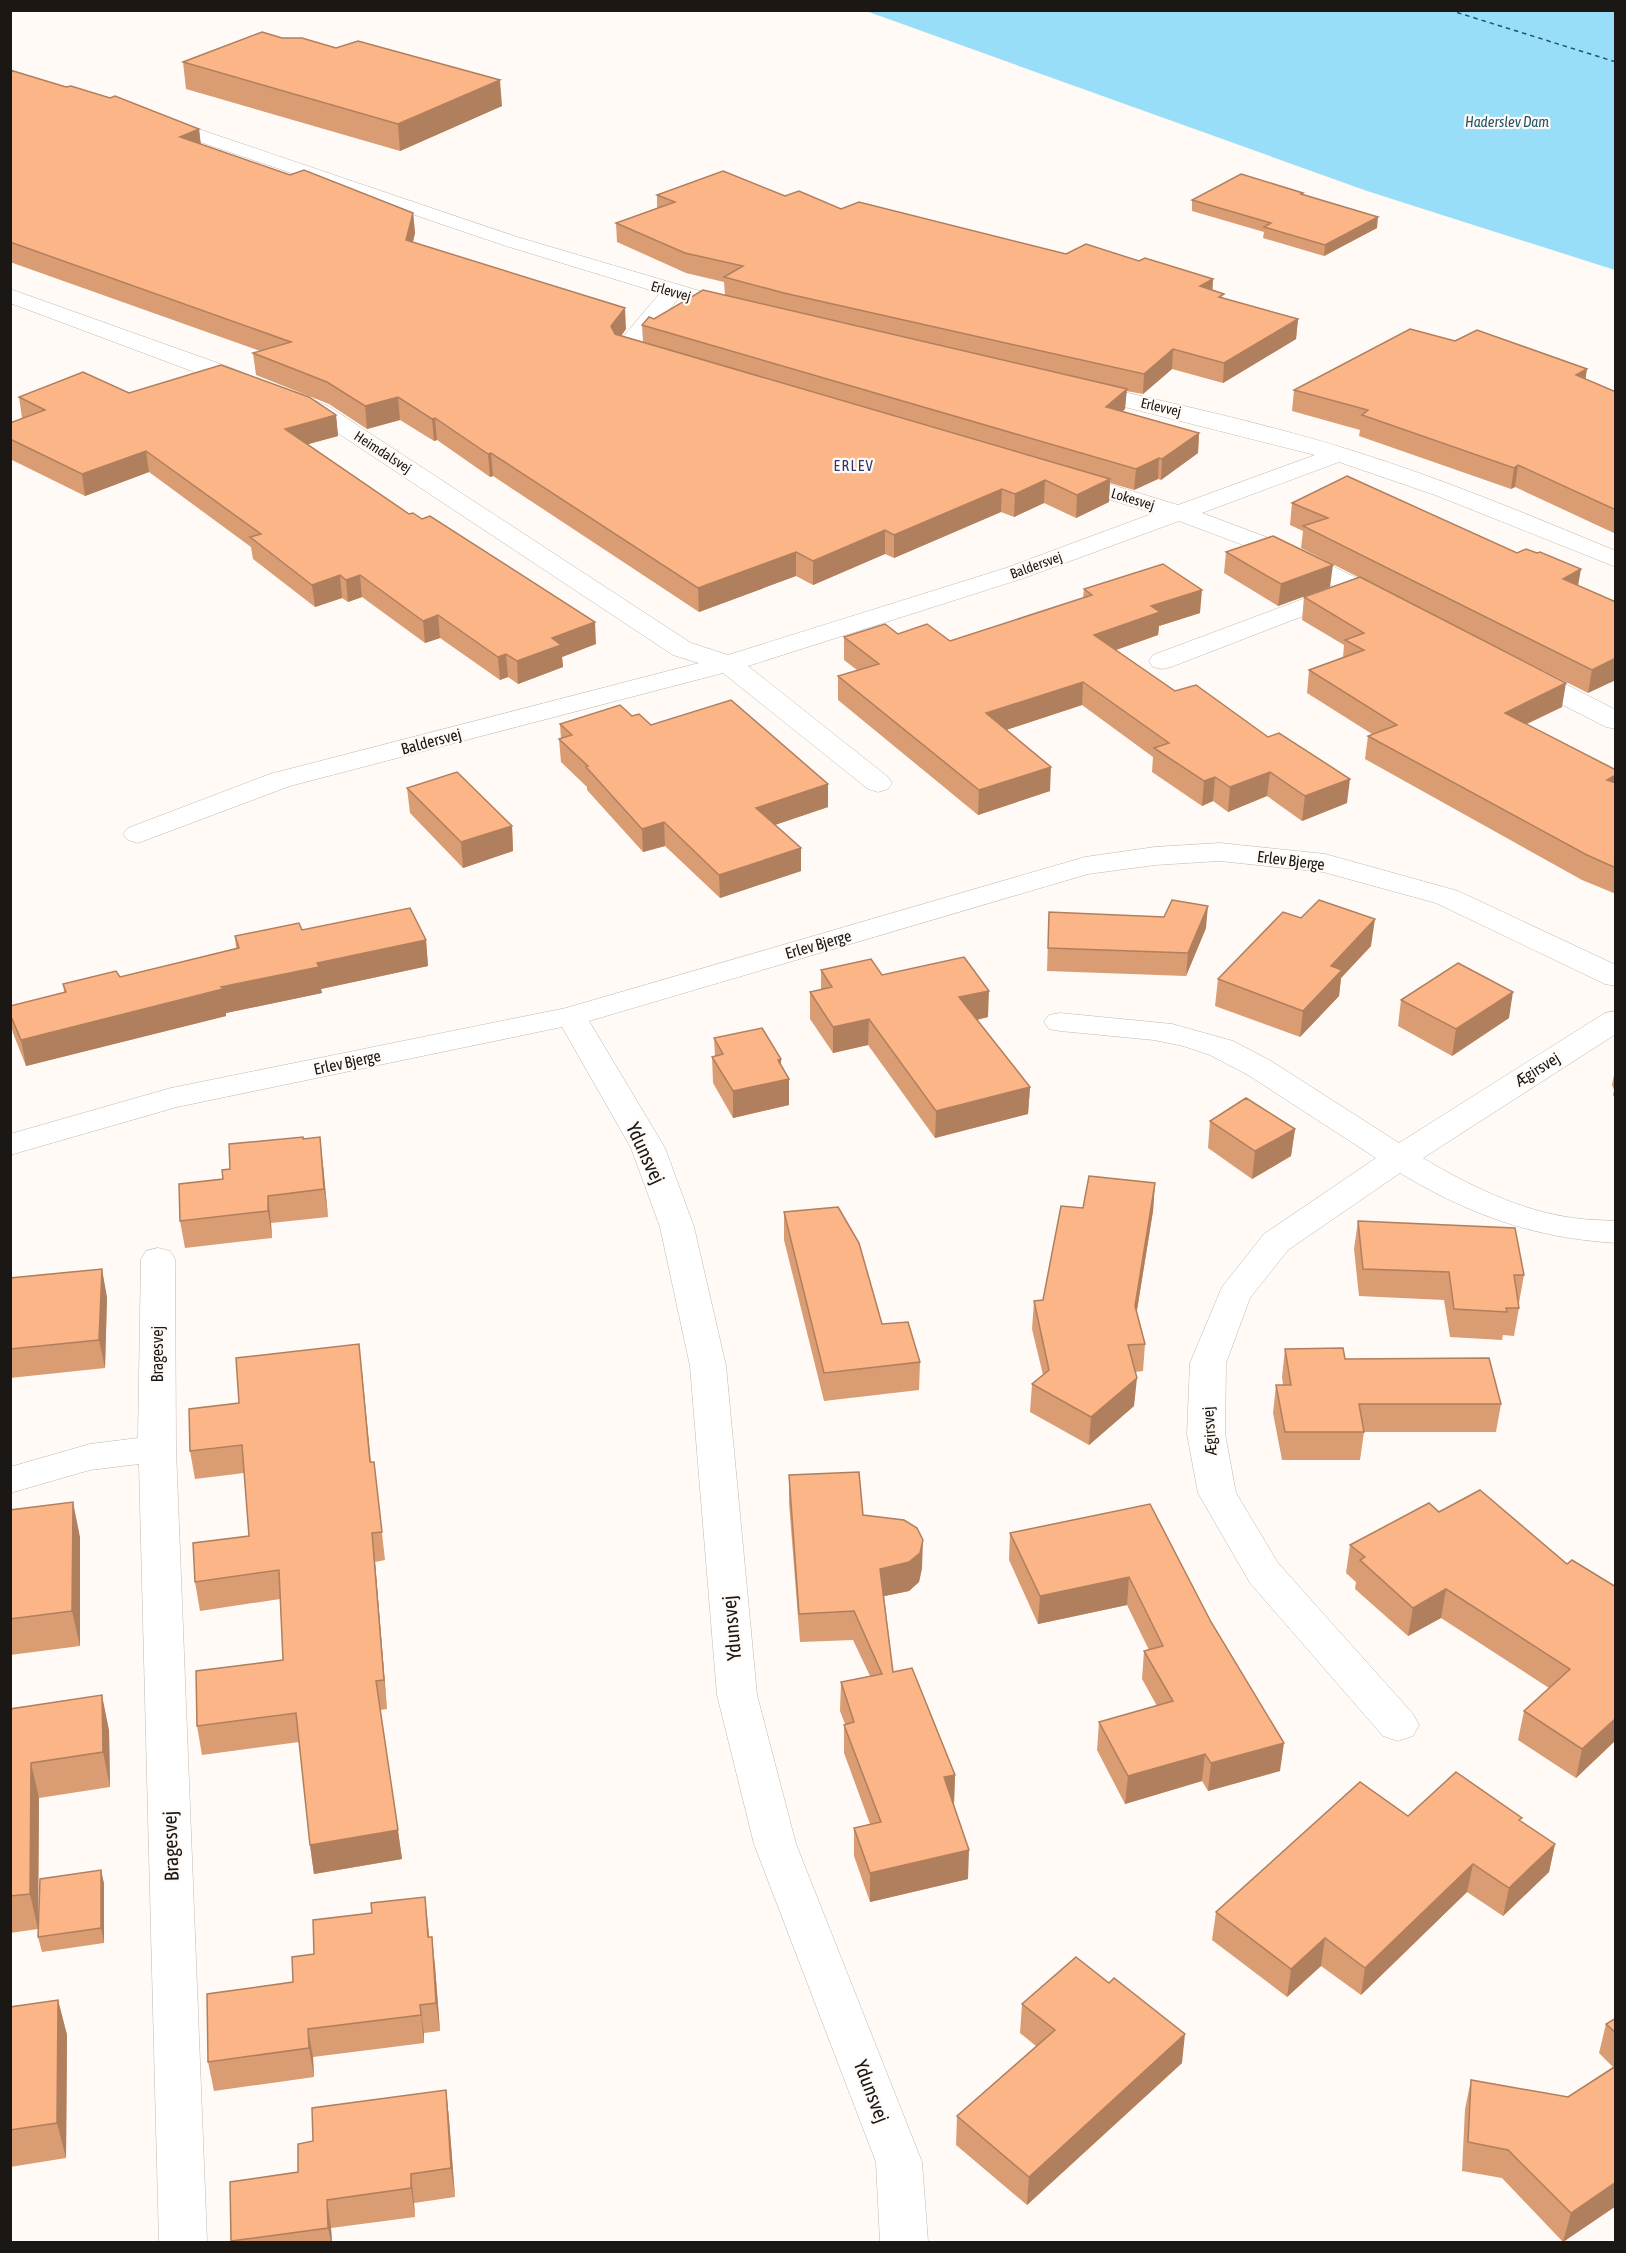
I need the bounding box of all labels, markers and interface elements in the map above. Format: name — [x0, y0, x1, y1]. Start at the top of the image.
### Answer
water label: Haderslev Dam — [1465, 113, 1549, 130]
street label: Erlevvej — [649, 278, 693, 304]
street label: Erlevvej — [1139, 395, 1183, 419]
street label: Heimdalsvej — [351, 428, 415, 476]
district label: ERLEV — [834, 457, 874, 474]
street label: Lokesvej — [1109, 485, 1157, 513]
street label: Baldersvej — [1008, 548, 1064, 582]
street label: Baldersvej — [399, 724, 463, 759]
street label: Erlev Bjerge — [1256, 847, 1326, 874]
street label: Erlev Bjerge — [783, 926, 853, 963]
street label: Erlev Bjerge — [312, 1046, 382, 1079]
street label: Ægirsvej — [1511, 1048, 1563, 1091]
street label: Ydunsvej — [622, 1119, 670, 1187]
street label: Bragesvej — [148, 1326, 167, 1382]
street label: Ægirsvej — [1198, 1406, 1221, 1456]
street label: Ydunsvej — [717, 1594, 745, 1662]
street label: Bragesvej — [157, 1810, 183, 1882]
street label: Ydunsvej — [850, 2056, 894, 2126]

